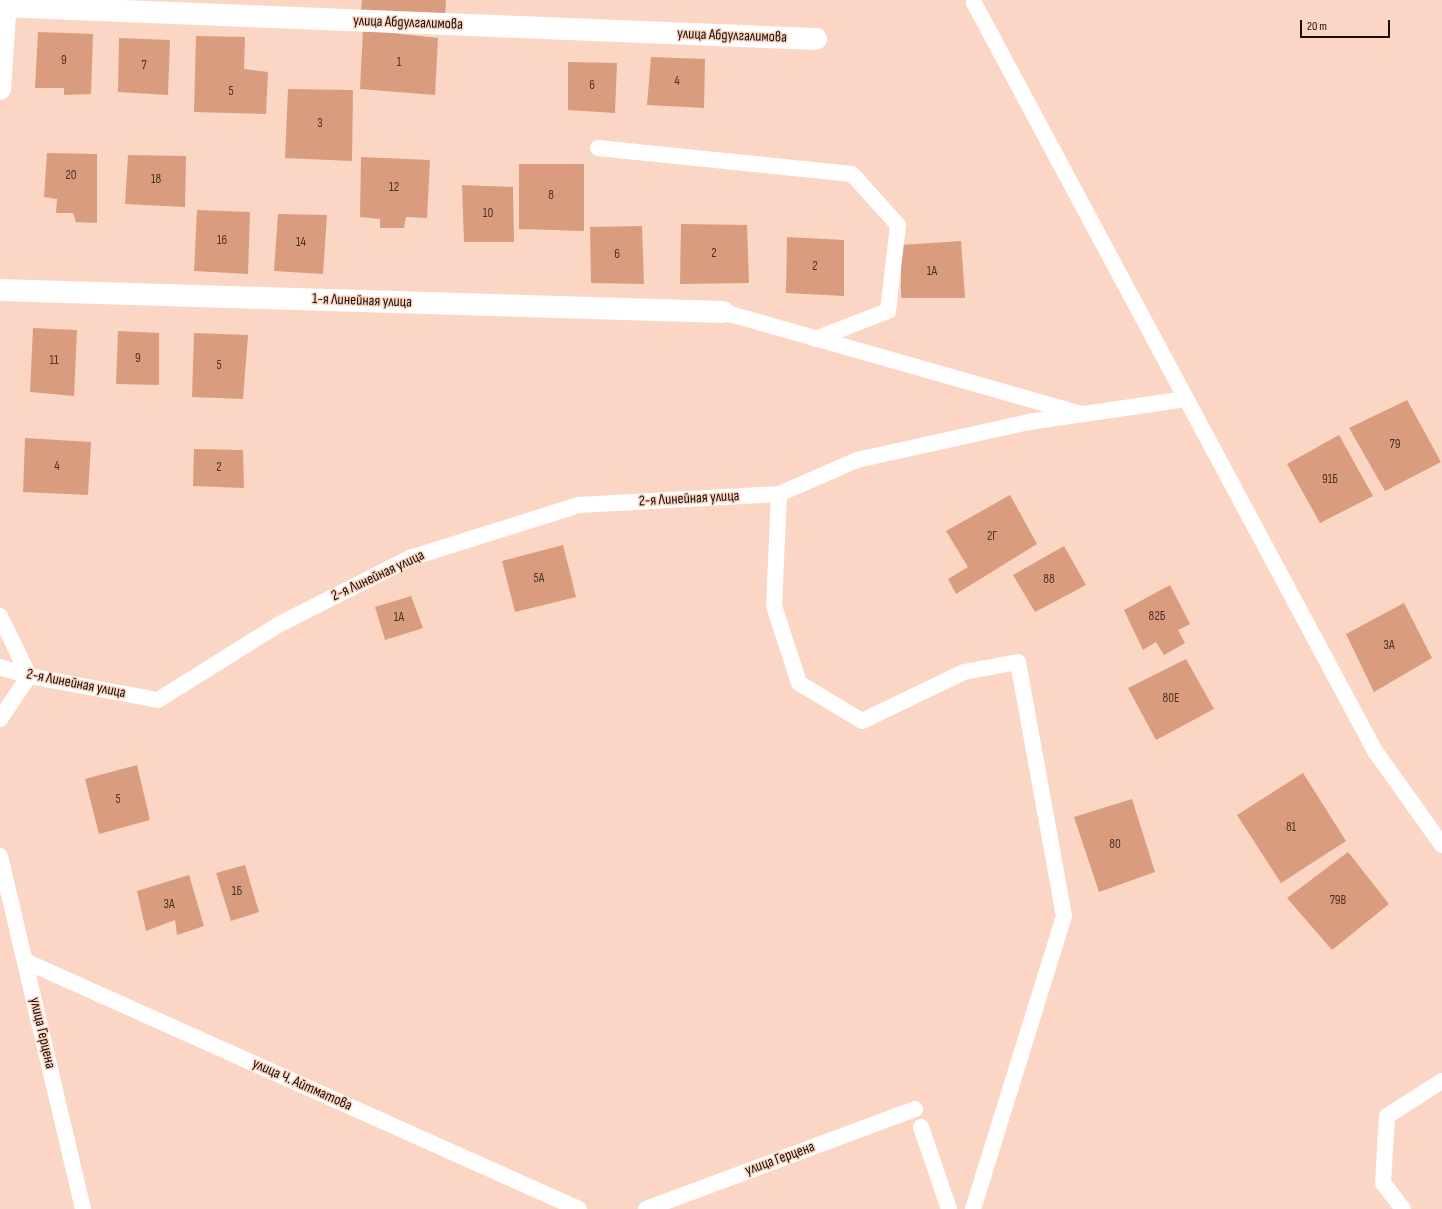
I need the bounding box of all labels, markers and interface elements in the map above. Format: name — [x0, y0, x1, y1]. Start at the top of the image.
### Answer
street label: улица Абдулгалимова — [353, 12, 463, 34]
scale bar — [1302, 12, 1392, 38]
text: 20 m — [1307, 19, 1327, 34]
street label: улица Абдулгалимова — [677, 25, 787, 47]
house number: 9 — [61, 53, 67, 69]
house number: 1 — [397, 55, 401, 71]
house number: 7 — [141, 58, 147, 74]
house number: 4 — [674, 74, 680, 90]
house number: 6 — [589, 78, 595, 94]
house number: 5 — [228, 84, 234, 100]
house number: 3 — [317, 116, 323, 132]
house number: 20 — [65, 168, 77, 184]
house number: 18 — [151, 172, 161, 188]
house number: 12 — [389, 180, 399, 196]
house number: 8 — [548, 188, 554, 204]
house number: 10 — [483, 206, 493, 222]
house number: 16 — [217, 233, 227, 249]
house number: 14 — [296, 235, 306, 251]
house number: 2 — [711, 246, 717, 262]
house number: 6 — [614, 247, 620, 263]
house number: 2 — [812, 259, 818, 275]
house number: 1А — [927, 264, 937, 280]
street label: 1-я Линейная улица — [312, 290, 412, 312]
house number: 9 — [135, 351, 141, 367]
house number: 11 — [49, 353, 59, 369]
house number: 5 — [216, 358, 222, 374]
house number: 79 — [1390, 437, 1400, 453]
house number: 4 — [54, 459, 60, 475]
house number: 2 — [216, 460, 222, 476]
house number: 91Б — [1322, 472, 1338, 488]
street label: 2-я Линейная улица — [638, 487, 740, 511]
house number: 2Г — [987, 529, 997, 545]
street label: 2-я Линейная улица — [329, 547, 427, 605]
house number: 5А — [534, 571, 544, 587]
house number: 88 — [1043, 572, 1055, 588]
house number: 82Б — [1149, 609, 1165, 625]
house number: 1А — [394, 610, 404, 626]
house number: 3А — [1383, 638, 1395, 654]
street label: 2-я Линейная улица — [25, 666, 127, 702]
house number: 80Е — [1163, 691, 1179, 707]
house number: 5 — [115, 792, 121, 808]
house number: 81 — [1286, 820, 1296, 836]
house number: 80 — [1109, 837, 1121, 853]
house number: 1Б — [232, 884, 242, 900]
house number: 79В — [1330, 893, 1346, 909]
house number: 3А — [163, 897, 175, 913]
street label: улица Герцена — [25, 996, 59, 1070]
street label: улица Ч. Айтматова — [249, 1055, 355, 1115]
street label: улица Герцена — [743, 1138, 817, 1180]

